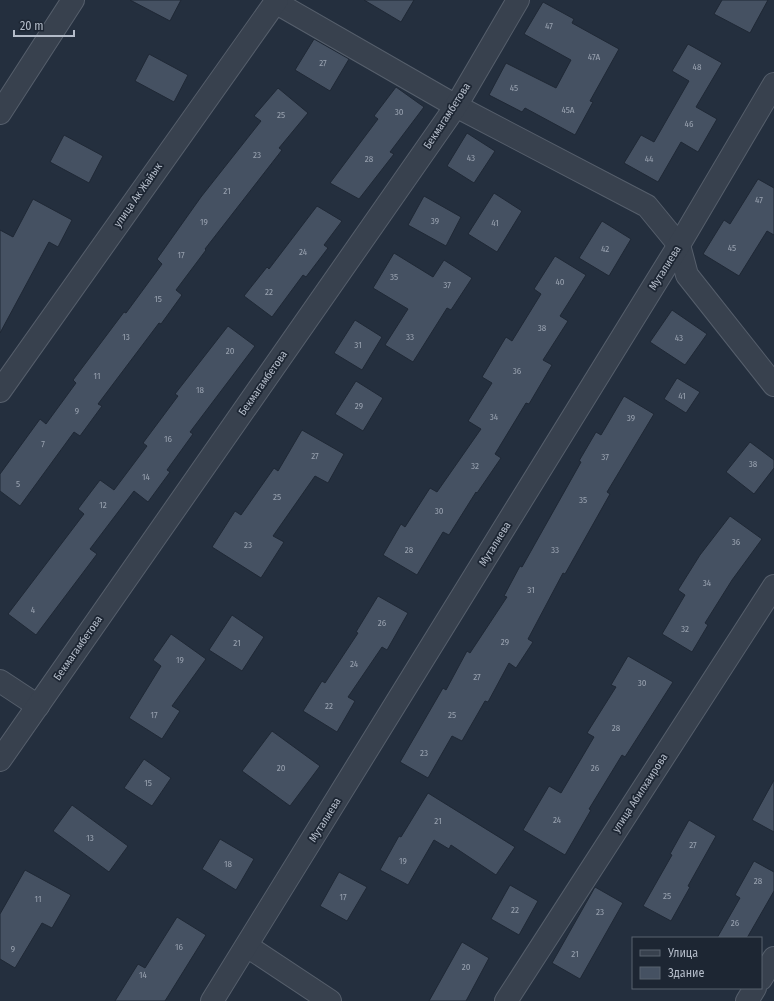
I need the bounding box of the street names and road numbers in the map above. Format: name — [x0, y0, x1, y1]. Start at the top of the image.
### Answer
street label: Бекмагамбетова — [421, 81, 473, 151]
street label: улица Ак Жайык — [111, 160, 165, 230]
street label: Муталиева — [646, 243, 684, 293]
street label: Бекмагамбетова — [236, 348, 290, 418]
street label: Муталиева — [476, 519, 514, 569]
street label: Бекмагамбетова — [51, 613, 105, 683]
street label: улица Абилхаирова — [610, 751, 670, 835]
street label: Муталиева — [306, 795, 344, 845]

